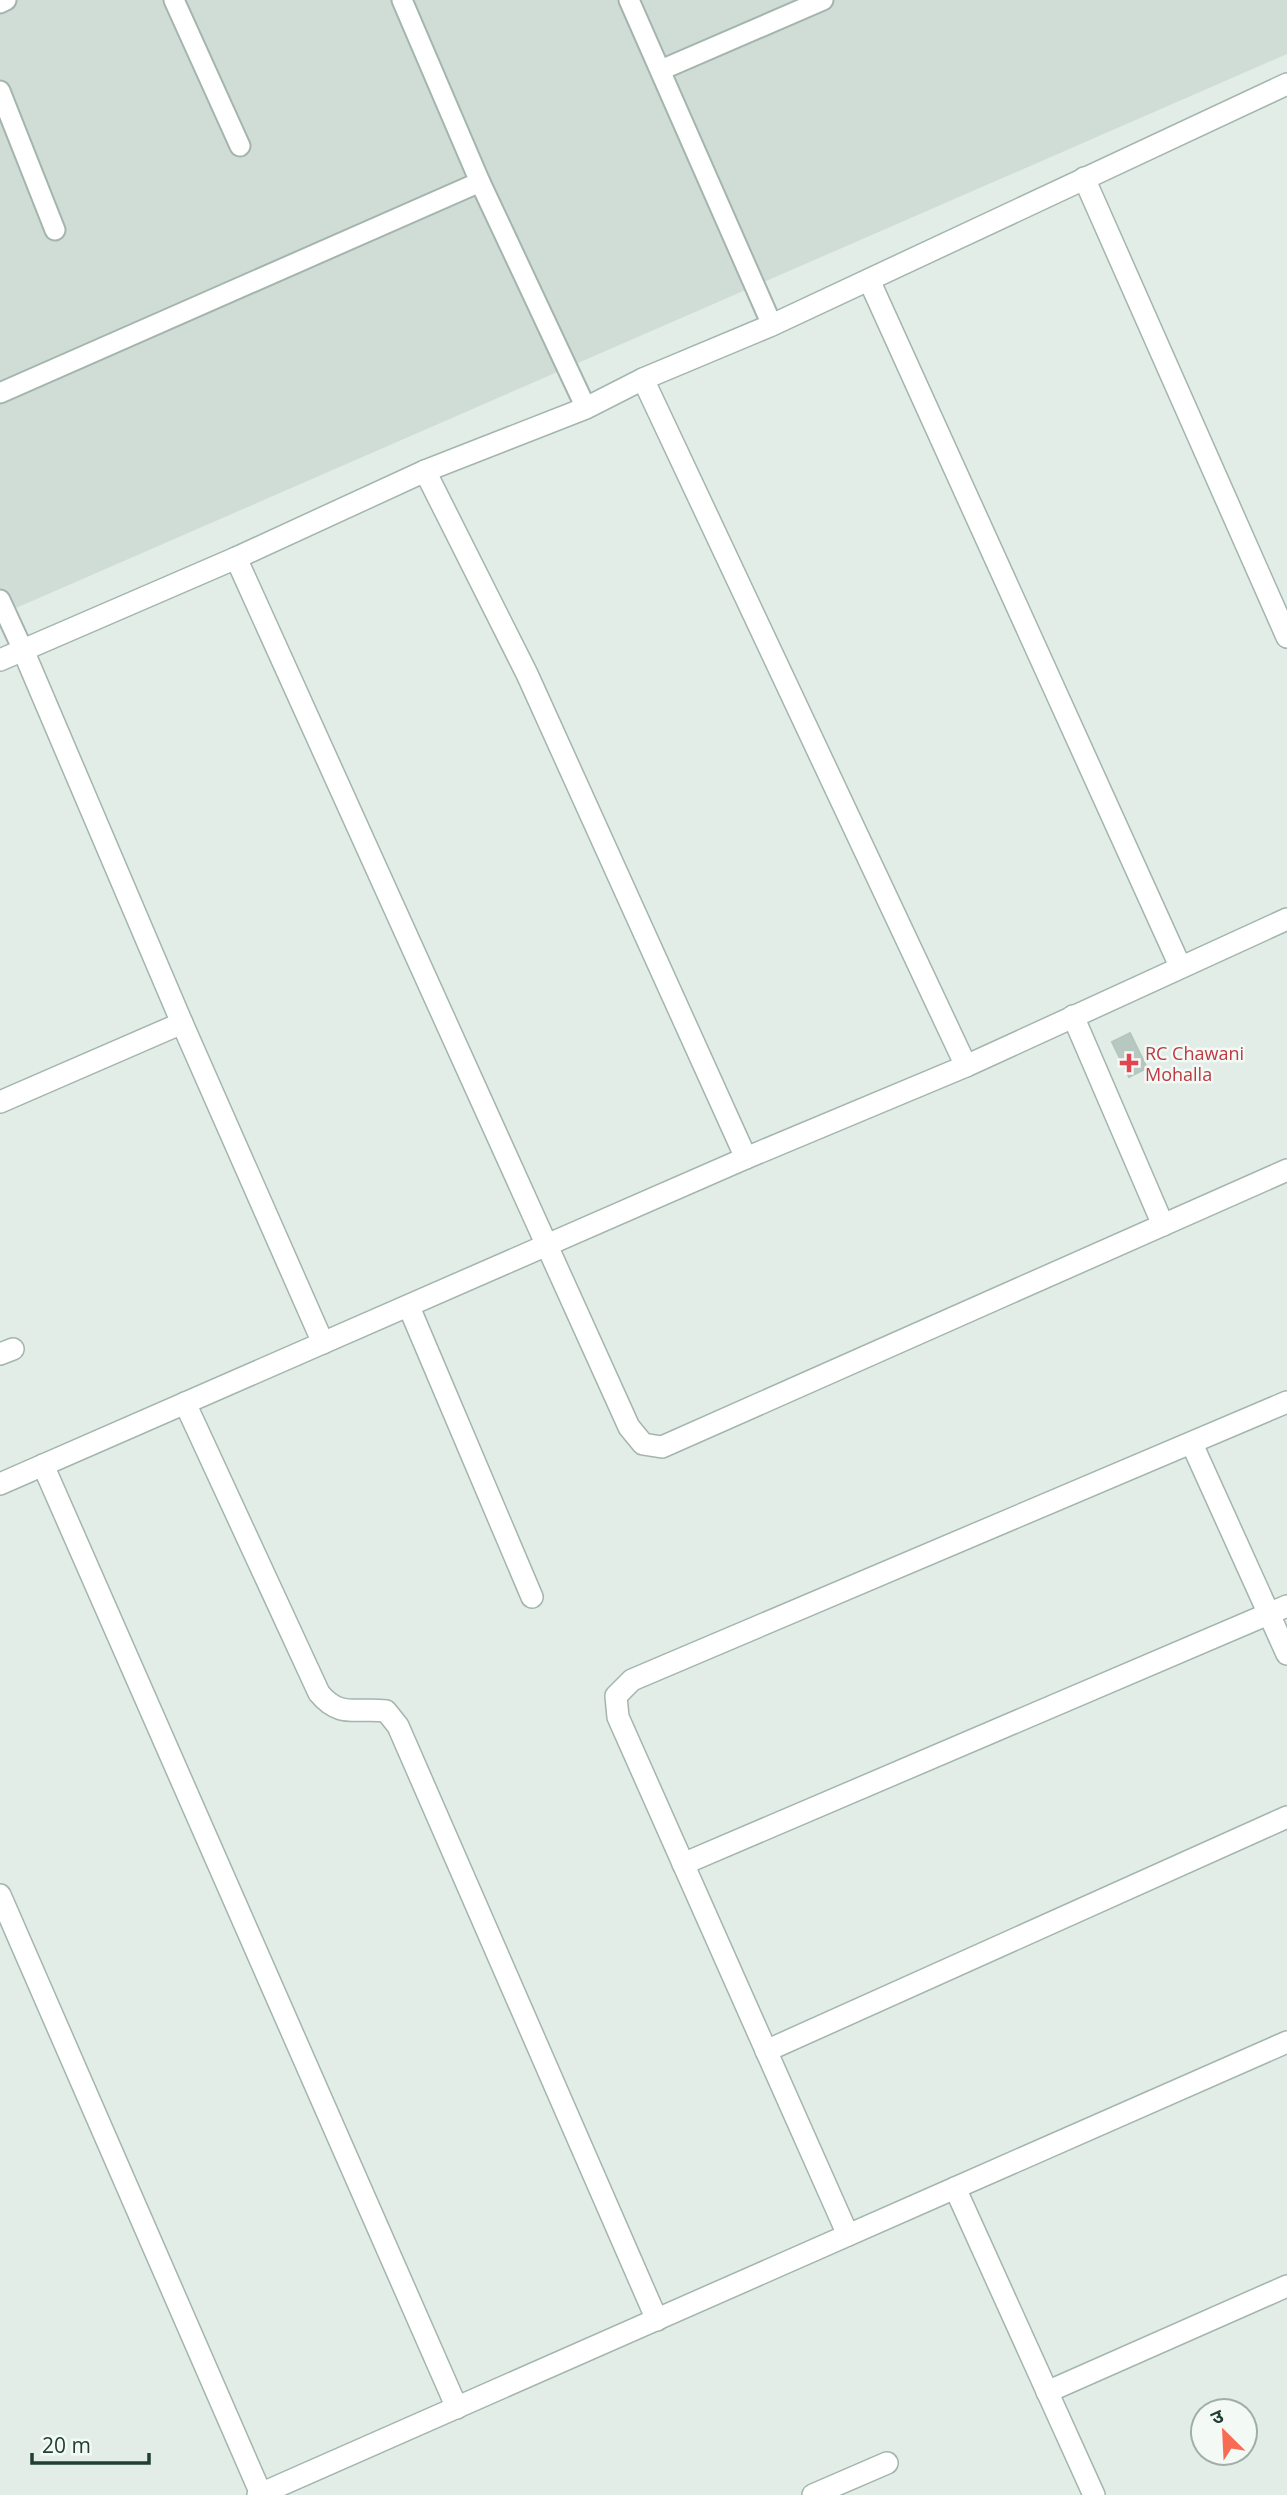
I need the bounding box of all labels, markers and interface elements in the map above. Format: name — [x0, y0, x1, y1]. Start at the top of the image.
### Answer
place label: RC Chawani Mohalla — [1145, 1041, 1244, 1086]
marker: RC Chawani Mohalla — [1119, 1053, 1139, 1073]
north arrow — [1189, 2397, 1259, 2467]
text: उ — [1207, 2402, 1228, 2431]
scale bar — [32, 2422, 149, 2466]
text: 20 m — [42, 2431, 91, 2459]

